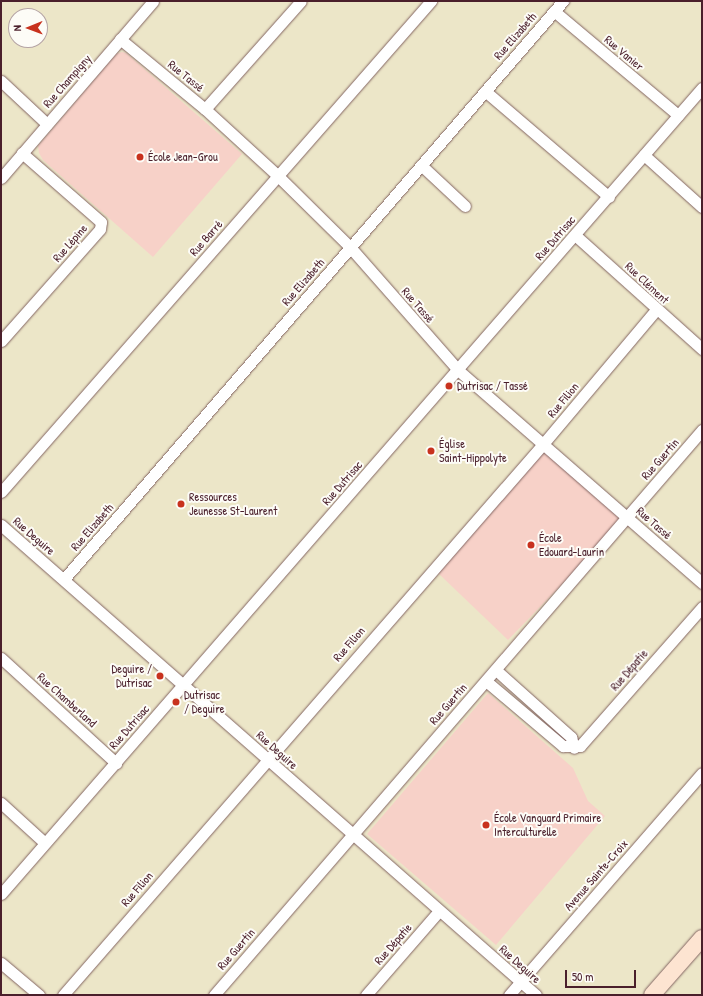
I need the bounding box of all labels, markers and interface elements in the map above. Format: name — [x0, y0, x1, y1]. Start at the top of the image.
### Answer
north arrow — [8, 8, 48, 48]
street label: Rue Elizabeth — [491, 10, 539, 62]
text: N — [10, 25, 24, 31]
street label: Rue Vanier — [601, 32, 647, 74]
street label: Rue Champigny — [40, 51, 94, 111]
street label: Rue Tassé — [165, 57, 207, 95]
place label: École Jean-Grou — [148, 150, 218, 164]
marker: École Jean-Grou — [135, 152, 145, 162]
street label: Rue Dutrisac — [532, 213, 578, 263]
street label: Rue Barré — [187, 217, 225, 259]
street label: Rue Lépine — [50, 221, 90, 265]
street label: Rue Elizabeth — [279, 256, 327, 308]
street label: Rue Clément — [622, 259, 672, 307]
street label: Rue Tassé — [399, 284, 437, 326]
place label: Dutrisac / Tassé — [457, 379, 528, 393]
street label: Rue Filion — [544, 380, 582, 420]
marker: Dutrisac / Tassé — [444, 381, 454, 391]
street label: Rue Guertin — [638, 435, 682, 483]
place label: Église Saint-Hippolyte — [439, 437, 507, 465]
marker: Église Saint-Hippolyte — [426, 446, 436, 456]
street label: Rue Dutrisac — [319, 458, 365, 508]
place label: Ressources Jeunesse St-Laurent — [189, 490, 277, 518]
marker: Ressources Jeunesse St-Laurent — [176, 499, 186, 509]
street label: Rue Elizabeth — [68, 501, 116, 553]
street label: Rue Tassé — [633, 504, 675, 542]
street label: Rue Deguire — [10, 514, 58, 558]
place label: École Edouard-Laurin — [539, 531, 604, 559]
marker: École Edouard-Laurin — [526, 540, 536, 550]
street label: Rue Filion — [330, 624, 368, 664]
street label: Rue Dépatie — [607, 647, 651, 693]
place label: Deguire / Dutrisac — [111, 662, 152, 690]
street label: Rue Chamberland — [34, 670, 100, 730]
marker: Deguire / Dutrisac — [155, 671, 165, 681]
street label: Rue Guertin — [426, 680, 470, 728]
place label: Dutrisac / Deguire — [184, 688, 225, 716]
marker: Dutrisac / Deguire — [171, 697, 181, 707]
street label: Rue Dutrisac — [106, 702, 152, 752]
street label: Rue Deguire — [253, 728, 301, 772]
place label: École Vanguard Primaire Interculturelle — [494, 811, 601, 839]
marker: École Vanguard Primaire Interculturelle — [481, 820, 491, 830]
street label: Avenue Sainte-Croix — [561, 837, 631, 913]
street label: Rue Filion — [118, 869, 156, 909]
street label: Rue Dépatie — [371, 921, 415, 967]
street label: Rue Guertin — [214, 925, 258, 973]
street label: Rue Deguire — [496, 942, 544, 986]
scale bar — [567, 962, 638, 988]
text: 50 m — [572, 968, 593, 985]

